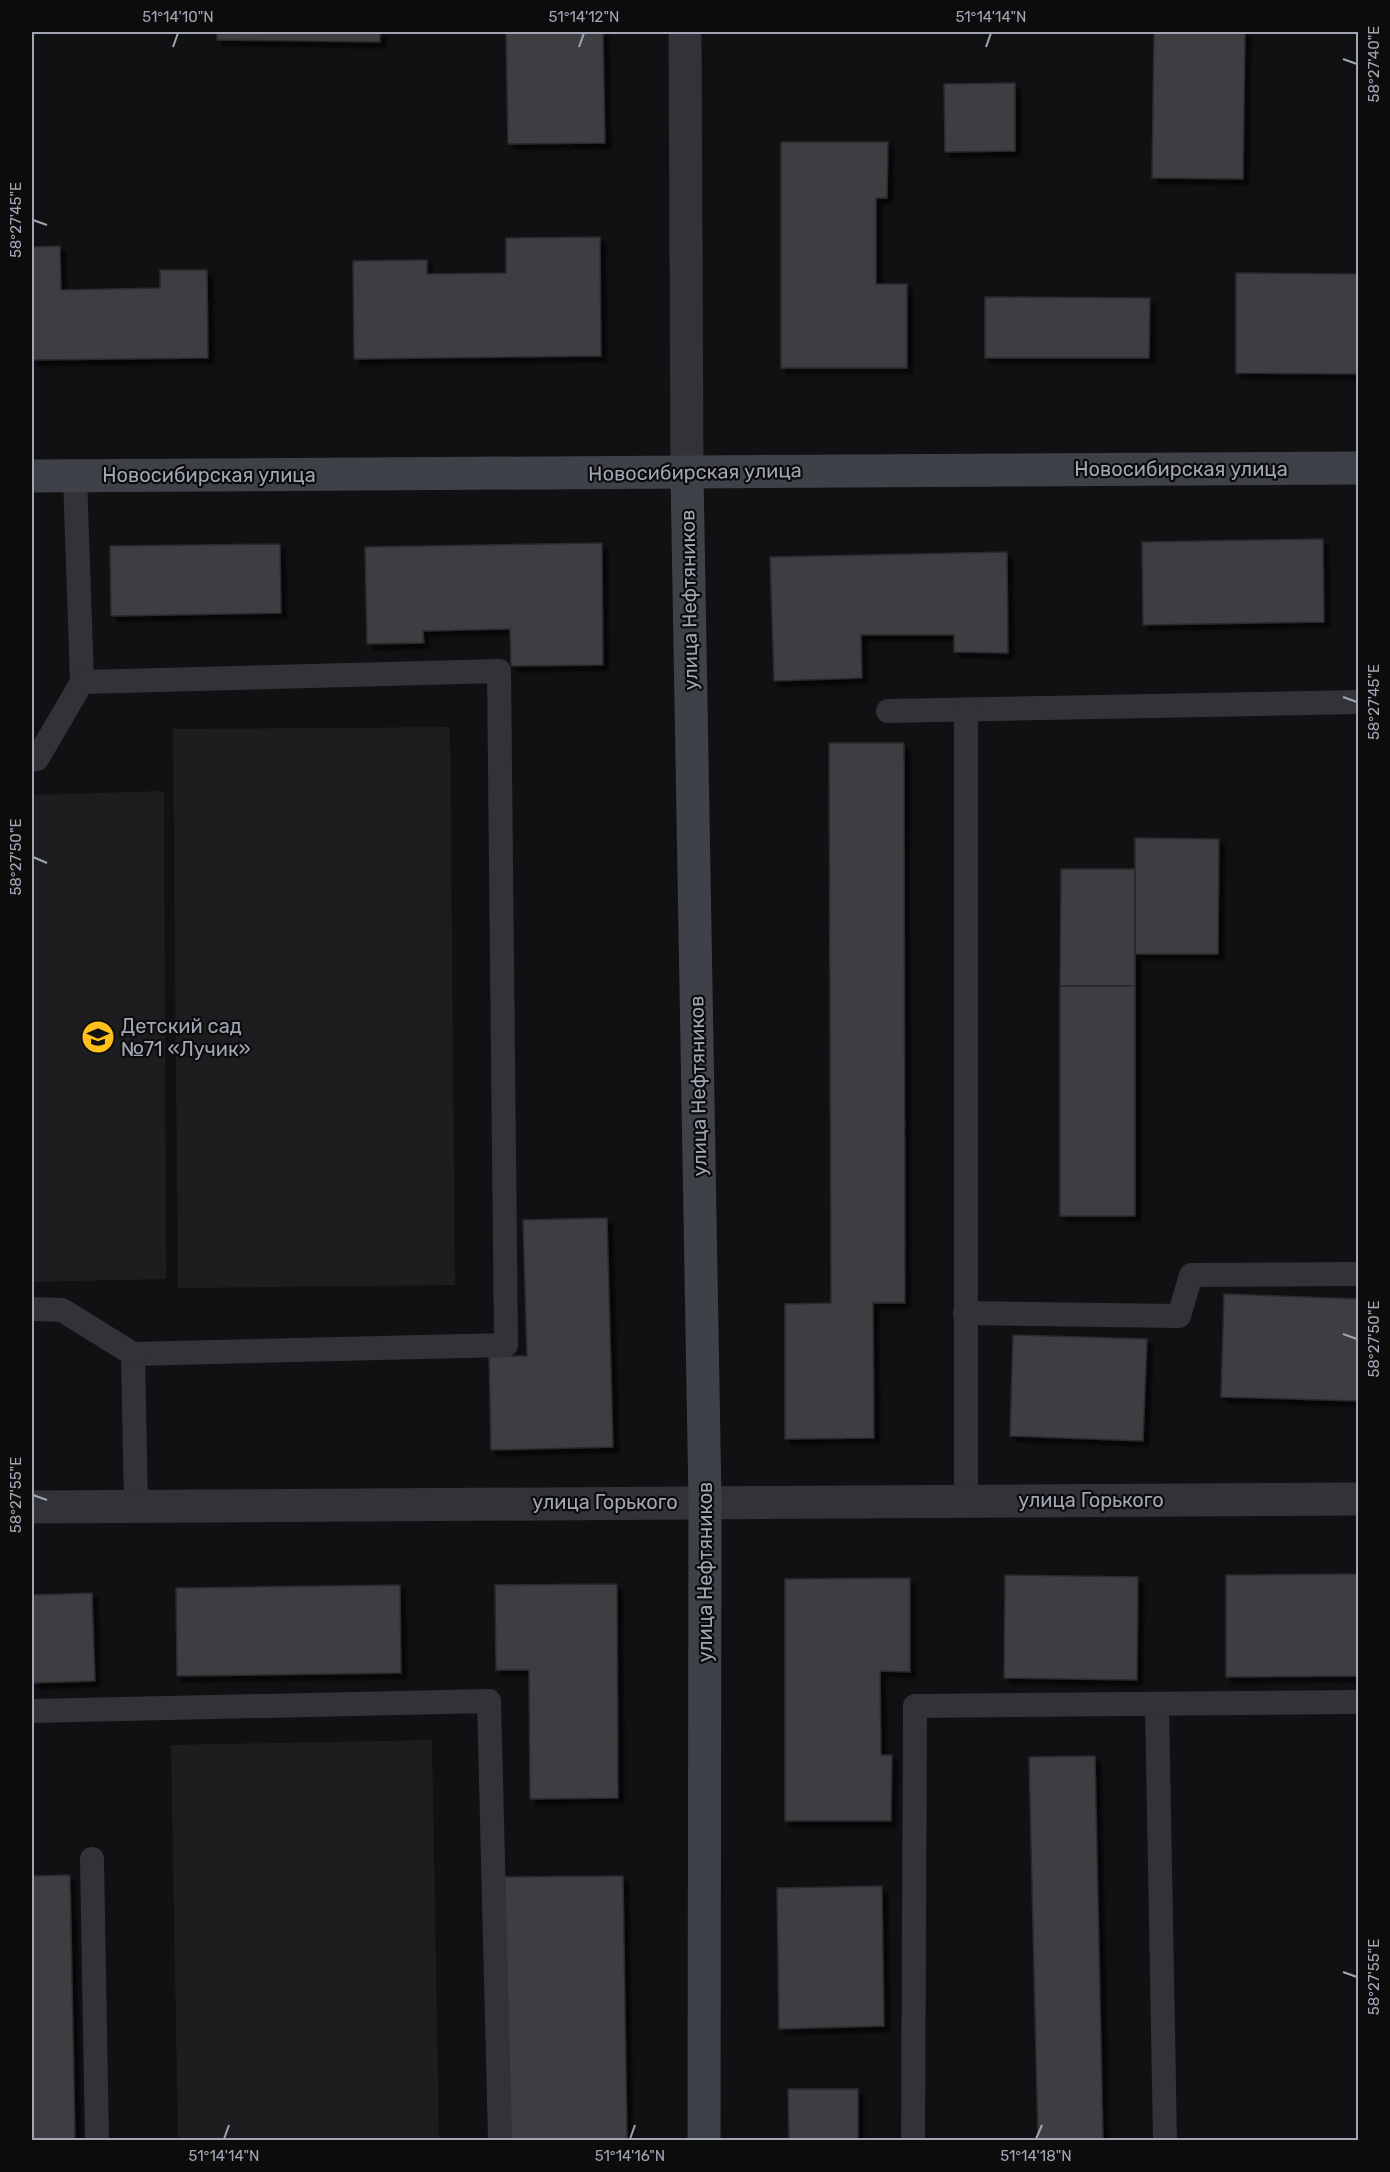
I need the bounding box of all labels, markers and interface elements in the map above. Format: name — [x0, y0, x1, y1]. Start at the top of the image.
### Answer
text: 51°14'10"N — [142, 8, 214, 26]
text: 51°14'12"N — [549, 8, 619, 26]
text: 51°14'14"N — [955, 8, 1027, 26]
text: 58°27'40"E — [1365, 26, 1383, 102]
text: 58°27'45"E — [7, 182, 25, 258]
street label: Новосибирская улица — [1074, 457, 1288, 481]
street label: Новосибирская улица — [588, 458, 802, 486]
street label: Новосибирская улица — [102, 463, 316, 487]
street label: улица Нефтяников — [675, 509, 703, 691]
text: 58°27'45"E — [1365, 664, 1383, 740]
text: 58°27'50"E — [7, 818, 25, 896]
street label: улица Нефтяников — [684, 995, 712, 1177]
place label: Детский сад №71 «Лучик» — [121, 1014, 251, 1061]
school or university icon: Детский сад №71 «Лучик» — [80, 1019, 116, 1055]
text: 58°27'50"E — [1365, 1300, 1383, 1378]
text: 58°27'55"E — [7, 1457, 25, 1533]
street label: улица Нефтяников — [693, 1482, 717, 1662]
street label: улица Горького — [1018, 1488, 1164, 1512]
street label: улица Горького — [532, 1490, 678, 1514]
text: 58°27'55"E — [1365, 1939, 1383, 2015]
text: 51°14'14"N — [188, 2147, 260, 2165]
text: 51°14'16"N — [595, 2147, 665, 2165]
text: 51°14'18"N — [1000, 2147, 1072, 2165]

